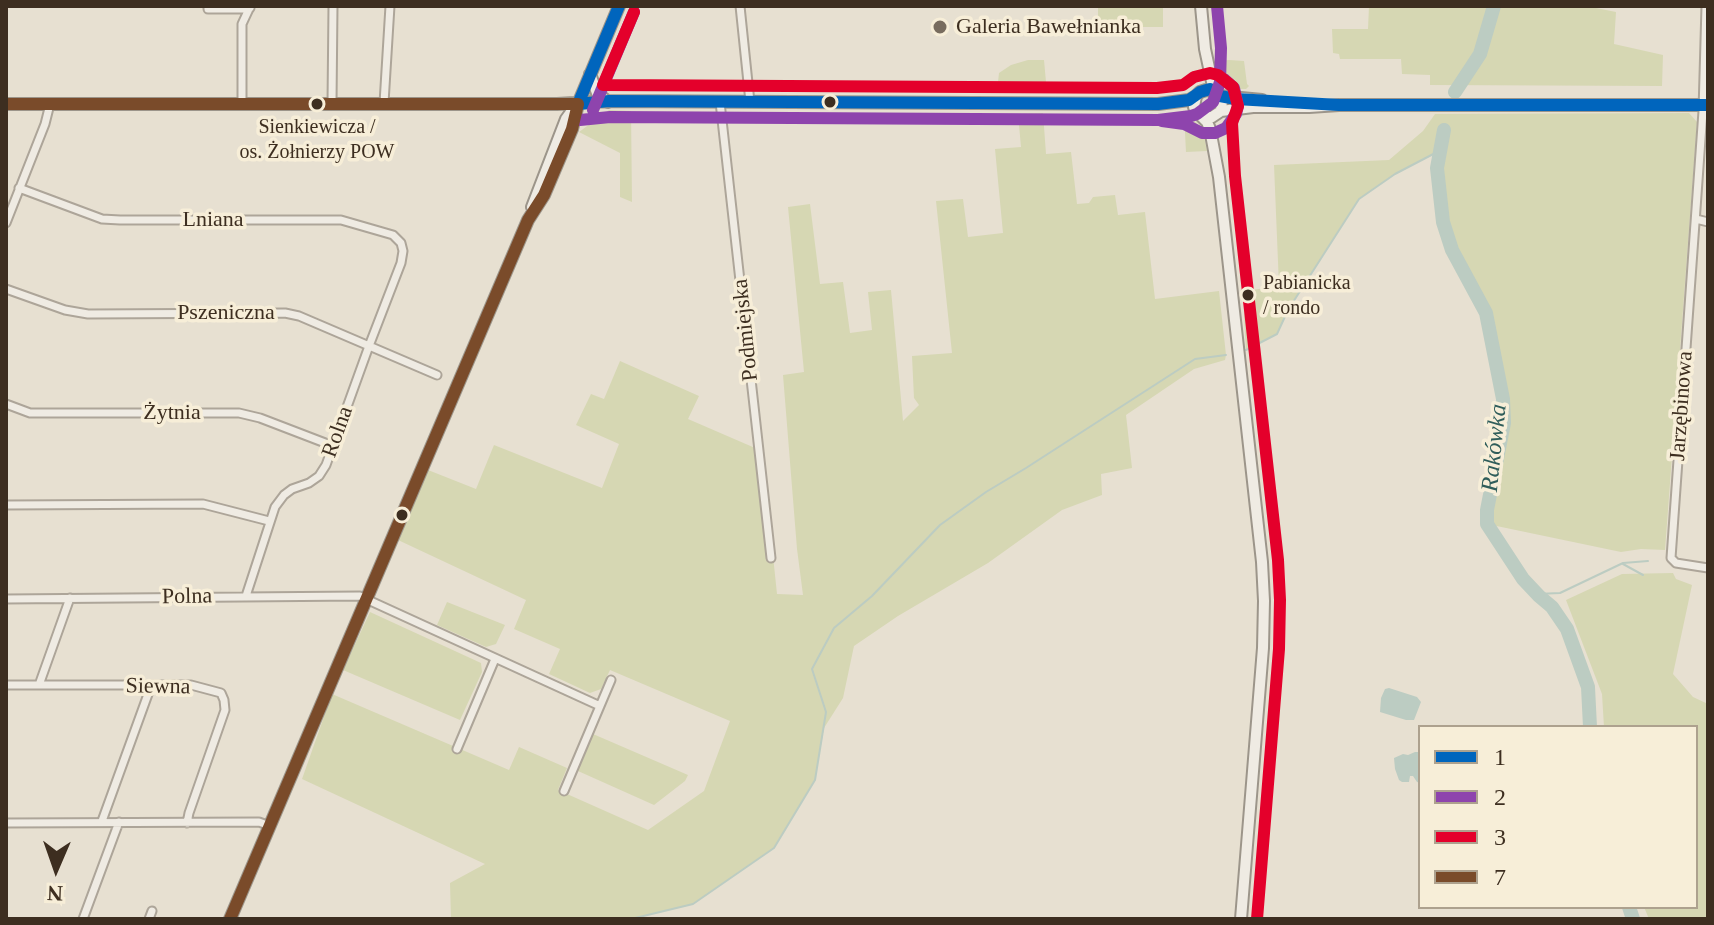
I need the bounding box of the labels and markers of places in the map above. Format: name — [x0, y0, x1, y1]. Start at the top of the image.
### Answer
place label: Galeria Bawełnianka — [956, 14, 1141, 40]
marker: Galeria Bawełnianka — [931, 18, 949, 36]
unlabelled marker — [822, 94, 838, 110]
marker: Sienkiewicza / os. Żołnierzy POW — [309, 96, 325, 112]
place label: Sienkiewicza / os. Żołnierzy POW — [240, 116, 394, 163]
place label: Pabianicka / rondo — [1263, 272, 1351, 319]
marker: Pabianicka / rondo — [1240, 287, 1256, 303]
unlabelled marker — [394, 507, 410, 523]

